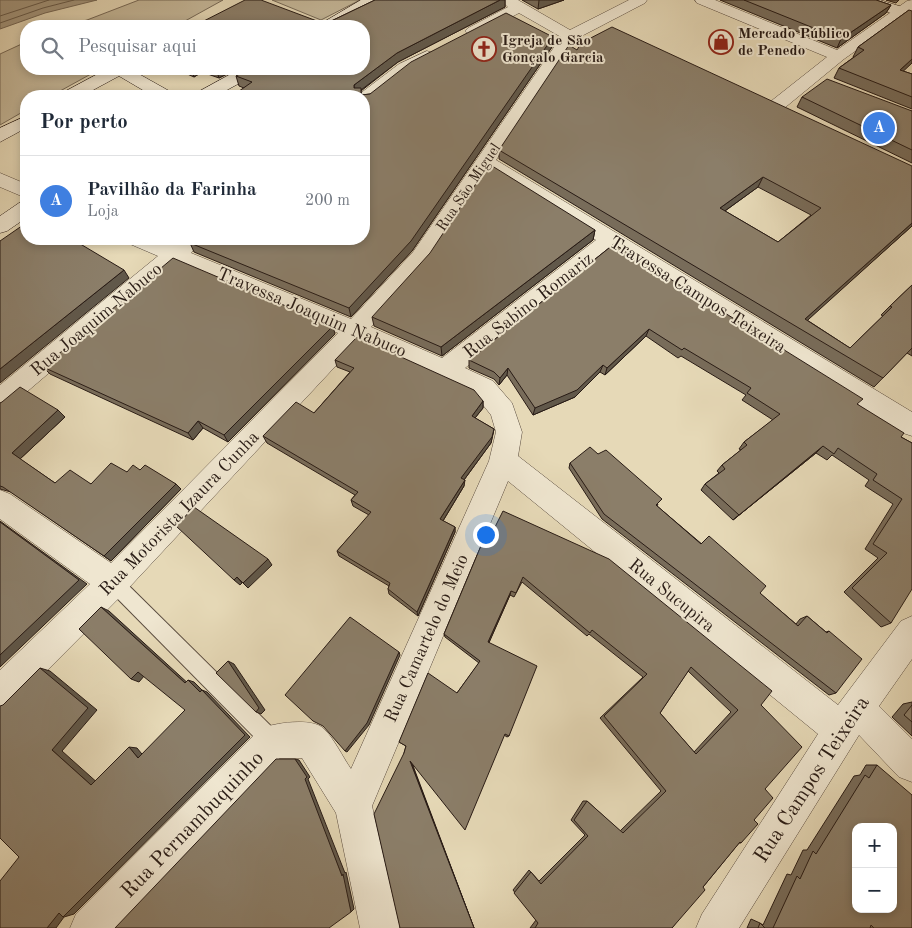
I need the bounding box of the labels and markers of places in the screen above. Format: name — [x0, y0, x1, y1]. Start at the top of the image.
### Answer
place label: Mercado Público de Penedo — [738, 27, 850, 59]
shop icon: Mercado Público de Penedo — [708, 29, 734, 55]
place label: Igreja de São Gonçalo Garcia — [502, 34, 604, 66]
church icon: Igreja de São Gonçalo Garcia — [471, 36, 497, 62]
pin: A — [863, 109, 895, 147]

